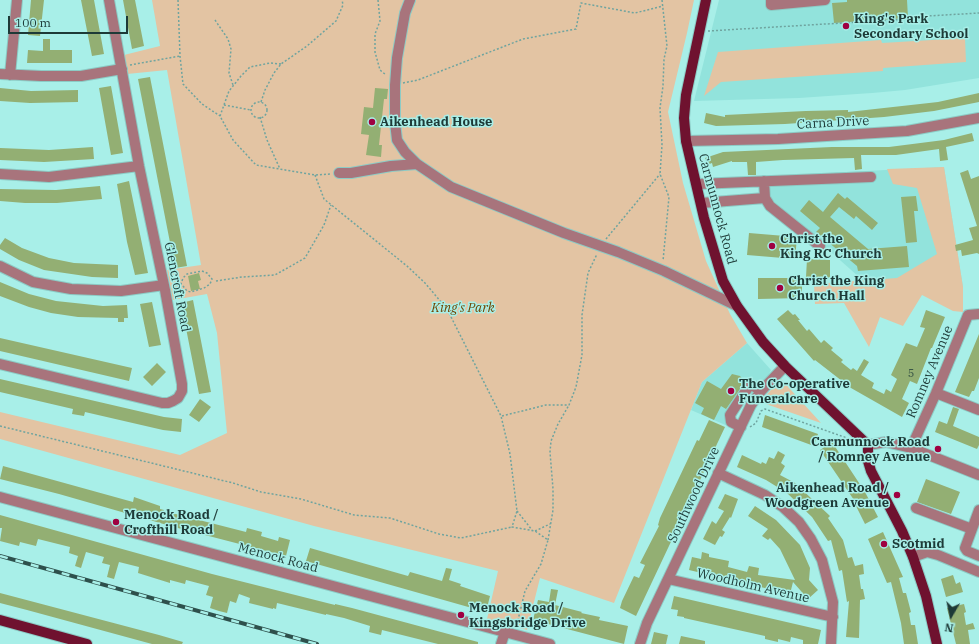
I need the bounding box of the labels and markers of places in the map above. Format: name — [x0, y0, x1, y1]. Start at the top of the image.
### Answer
place label: King's Park Secondary School — [854, 11, 969, 42]
marker: King's Park Secondary School — [841, 21, 851, 31]
place label: Aikenhead House — [380, 114, 492, 130]
marker: Aikenhead House — [367, 117, 377, 127]
place label: Christ the King RC Church — [780, 231, 882, 262]
marker: Christ the King RC Church — [767, 241, 777, 251]
place label: Christ the King Church Hall — [788, 273, 884, 304]
marker: Christ the King Church Hall — [775, 283, 785, 293]
place label: The Co-operative Funeralcare — [739, 376, 850, 407]
marker: The Co-operative Funeralcare — [726, 386, 736, 396]
place label: Carmunnock Road / Romney Avenue — [811, 434, 930, 465]
marker: Carmunnock Road / Romney Avenue — [933, 444, 943, 454]
place label: Aikenhead Road / Woodgreen Avenue — [765, 480, 889, 511]
marker: Aikenhead Road / Woodgreen Avenue — [892, 490, 902, 500]
place label: Menock Road / Crofthill Road — [124, 507, 219, 538]
marker: Menock Road / Crofthill Road — [111, 517, 121, 527]
place label: Scotmid — [892, 536, 945, 552]
marker: Scotmid — [879, 539, 889, 549]
place label: Menock Road / Kingsbridge Drive — [469, 600, 586, 631]
marker: Menock Road / Kingsbridge Drive — [456, 610, 466, 620]

